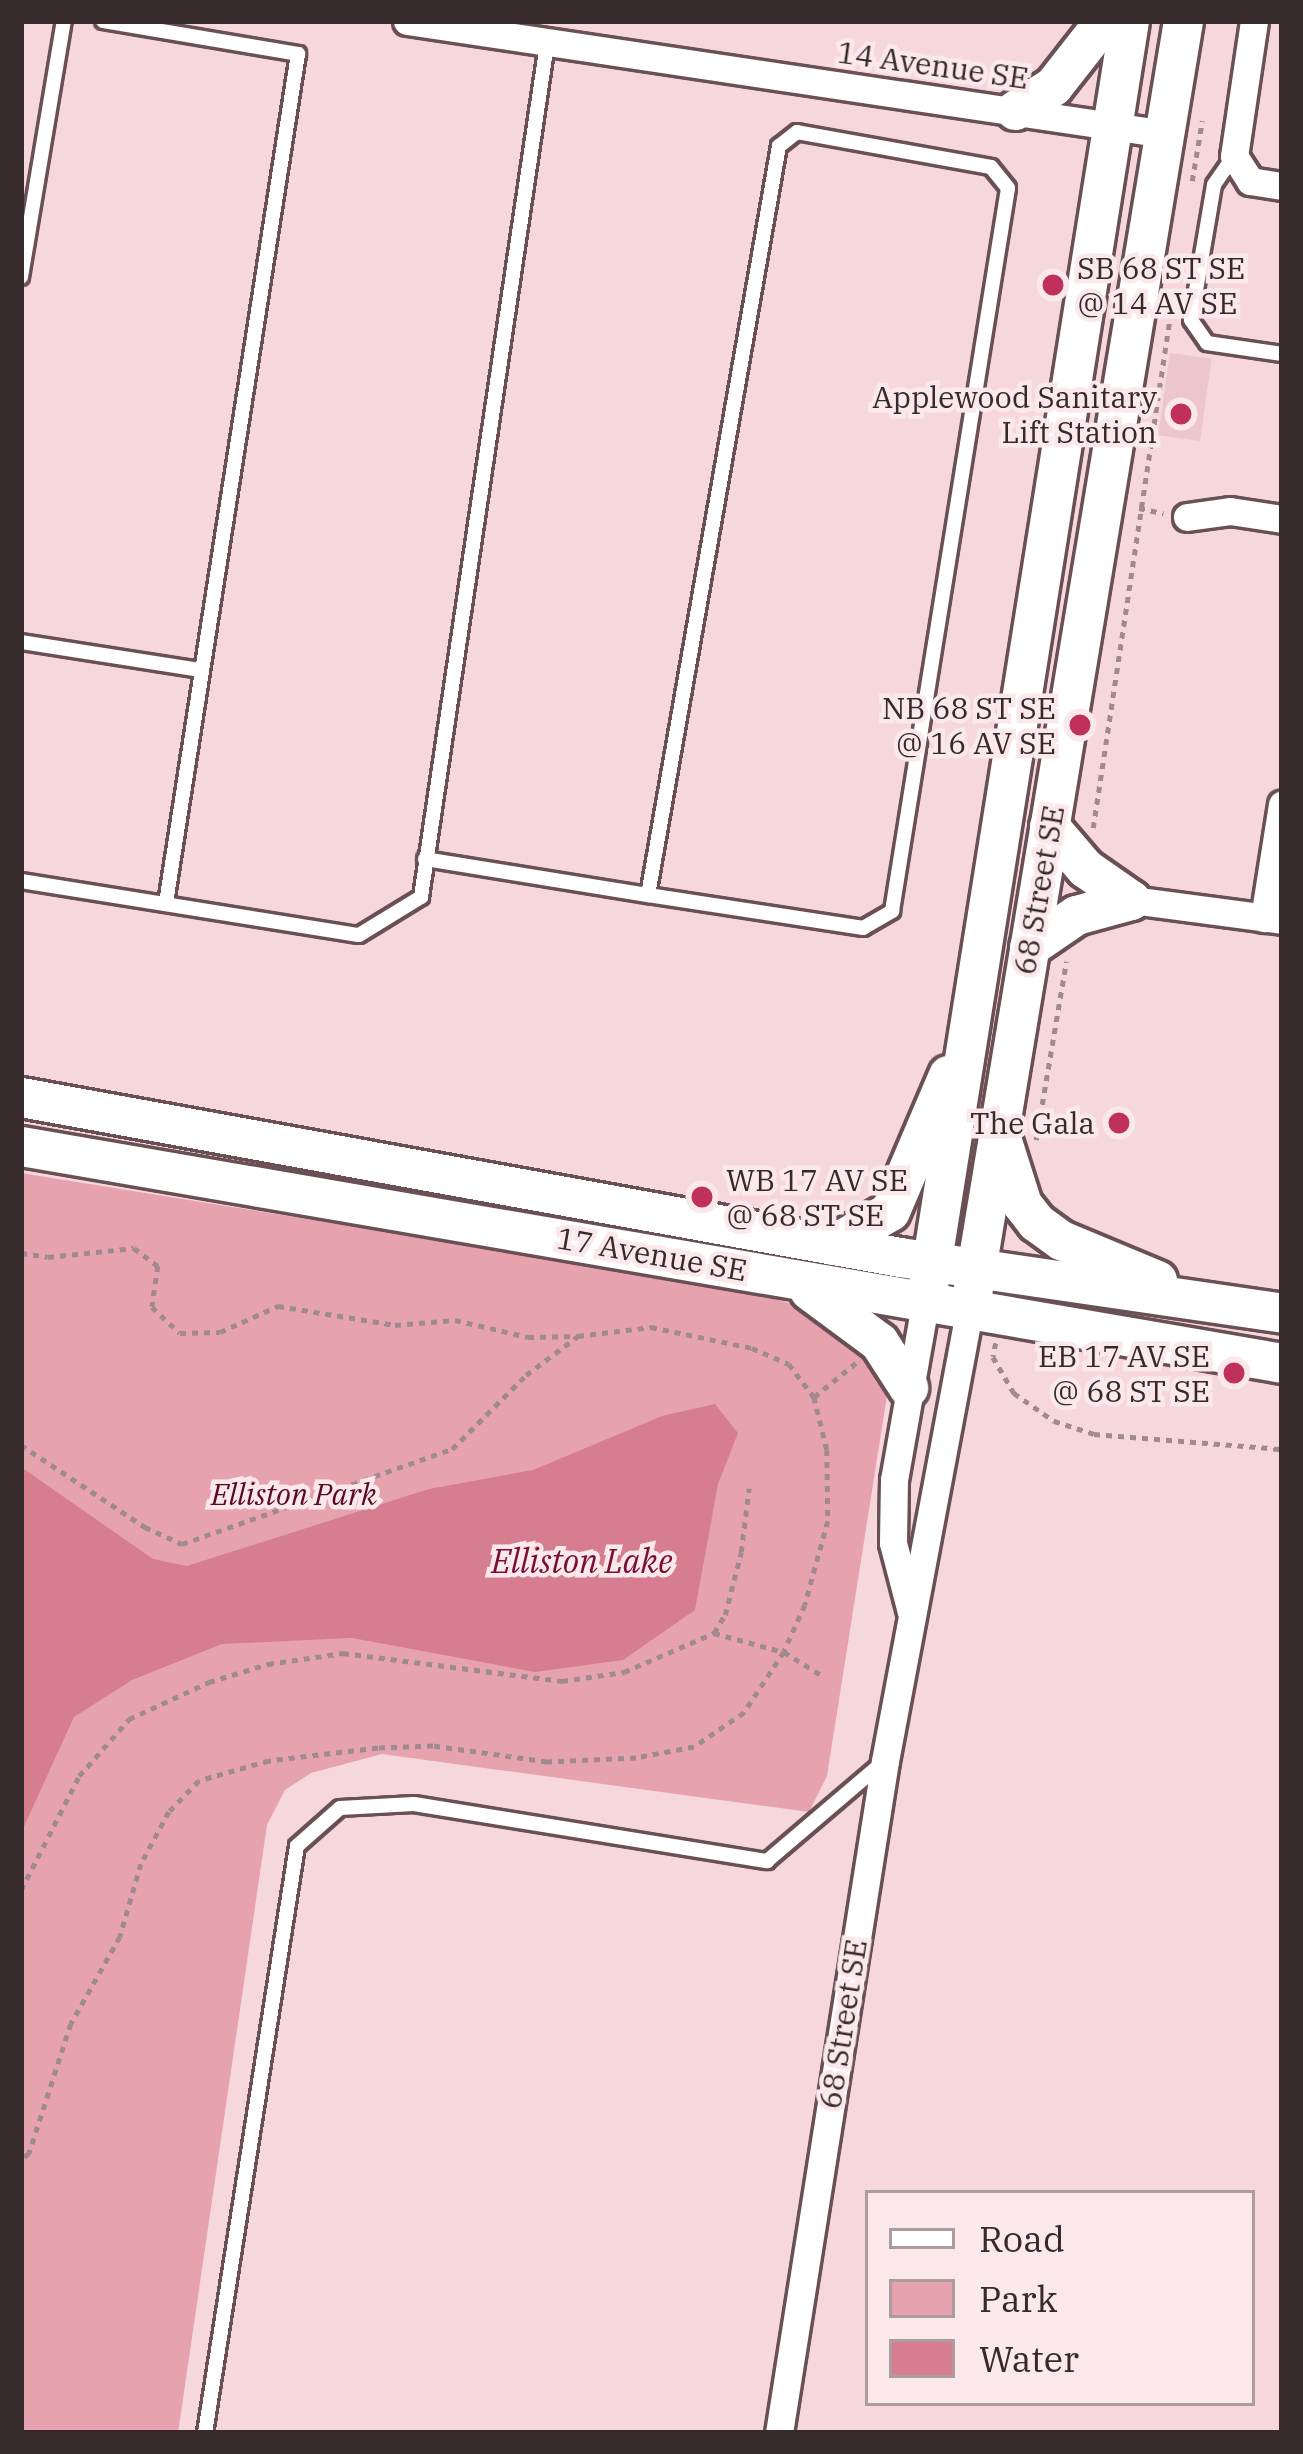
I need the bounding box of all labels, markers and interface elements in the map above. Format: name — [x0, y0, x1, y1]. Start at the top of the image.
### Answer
street label: 14 Avenue SE — [835, 34, 1031, 96]
place label: SB 68 ST SE @ 14 AV SE — [1077, 250, 1245, 320]
marker: SB 68 ST SE @ 14 AV SE — [1040, 272, 1066, 298]
place label: Applewood Sanitary Lift Station — [872, 379, 1157, 450]
marker: Applewood Sanitary Lift Station — [1168, 401, 1194, 427]
place label: NB 68 ST SE @ 16 AV SE — [882, 690, 1056, 760]
marker: NB 68 ST SE @ 16 AV SE — [1067, 712, 1093, 738]
street label: 68 Street SE — [1006, 803, 1072, 977]
place label: The Gala — [970, 1105, 1095, 1141]
marker: The Gala — [1106, 1110, 1132, 1136]
place label: WB 17 AV SE @ 68 ST SE — [726, 1162, 908, 1232]
marker: WB 17 AV SE @ 68 ST SE — [689, 1184, 715, 1210]
street label: 17 Avenue SE — [554, 1220, 750, 1288]
place label: EB 17 AV SE @ 68 ST SE — [1038, 1338, 1210, 1408]
marker: EB 17 AV SE @ 68 ST SE — [1221, 1360, 1247, 1386]
park label: Elliston Park — [211, 1476, 377, 1512]
water label: Elliston Lake — [491, 1541, 673, 1581]
street label: 68 Street SE — [812, 1937, 874, 2111]
legend — [865, 2190, 1255, 2406]
text: Road — [979, 2215, 1065, 2262]
text: Park — [979, 2275, 1058, 2322]
text: Water — [979, 2335, 1079, 2382]

